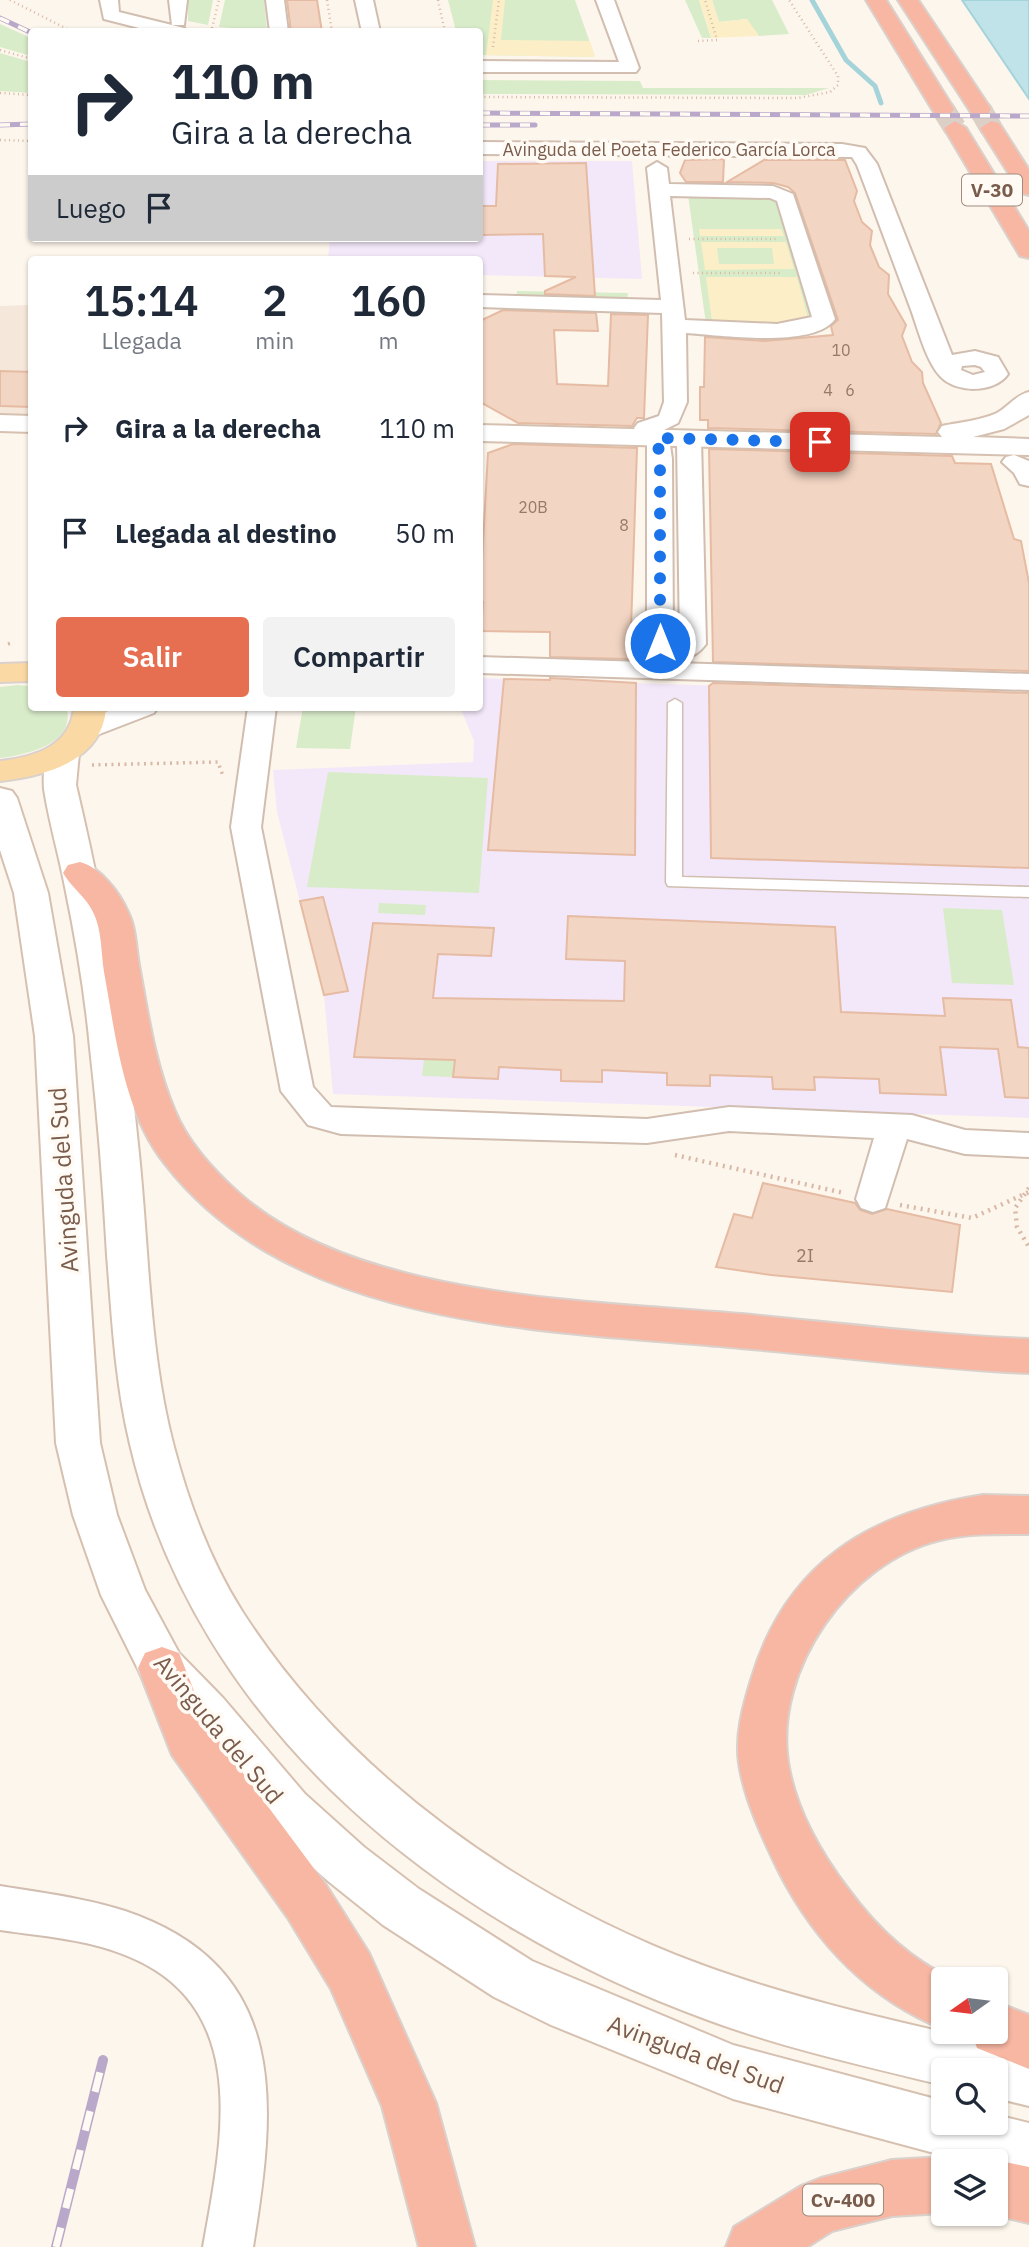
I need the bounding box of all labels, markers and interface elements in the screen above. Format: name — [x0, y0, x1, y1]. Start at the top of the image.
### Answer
text: 110 m — [171, 49, 315, 112]
icon: right — [56, 56, 147, 147]
text: Gira a la derecha — [171, 111, 412, 153]
street label: Avinguda del Poeta Federico García Lorca — [502, 138, 836, 161]
road number: V-30 — [962, 174, 1022, 206]
icon: arrive — [140, 189, 178, 227]
text: Luego — [56, 191, 126, 225]
text: 15:14 — [85, 273, 199, 328]
text: 2 — [262, 273, 287, 328]
text: 160 — [351, 273, 426, 328]
text: Llegada — [101, 325, 182, 355]
text: min — [255, 325, 294, 355]
text: m — [379, 325, 399, 355]
house number: 10 — [831, 340, 851, 360]
house number: 4 — [823, 380, 833, 400]
house number: 6 — [845, 380, 855, 400]
icon: right — [56, 409, 94, 447]
text: Gira a la derecha — [115, 411, 321, 445]
text: 110 m — [379, 411, 455, 445]
pin — [790, 412, 850, 472]
icon: arrive — [801, 423, 839, 461]
house number: 20B — [518, 497, 548, 517]
icon: arrive — [56, 514, 94, 552]
house number: 8 — [619, 515, 629, 535]
text: Llegada al destino — [115, 516, 337, 550]
text: 50 m — [395, 516, 455, 550]
position arrow — [623, 606, 697, 680]
button: Salir — [56, 617, 249, 697]
button: Compartir — [263, 617, 455, 697]
street label: Avinguda del Sud — [41, 1086, 85, 1274]
house number: 2I — [796, 1244, 814, 1267]
street label: Avinguda del Sud — [147, 1648, 291, 1810]
north arrow — [931, 1967, 1008, 2044]
map controls — [931, 1967, 1008, 2226]
street label: Avinguda del Sud — [603, 2007, 789, 2101]
button: search — [931, 2058, 1008, 2135]
button: layers — [931, 2149, 1008, 2226]
road number: Cv-400 — [803, 2184, 883, 2216]

